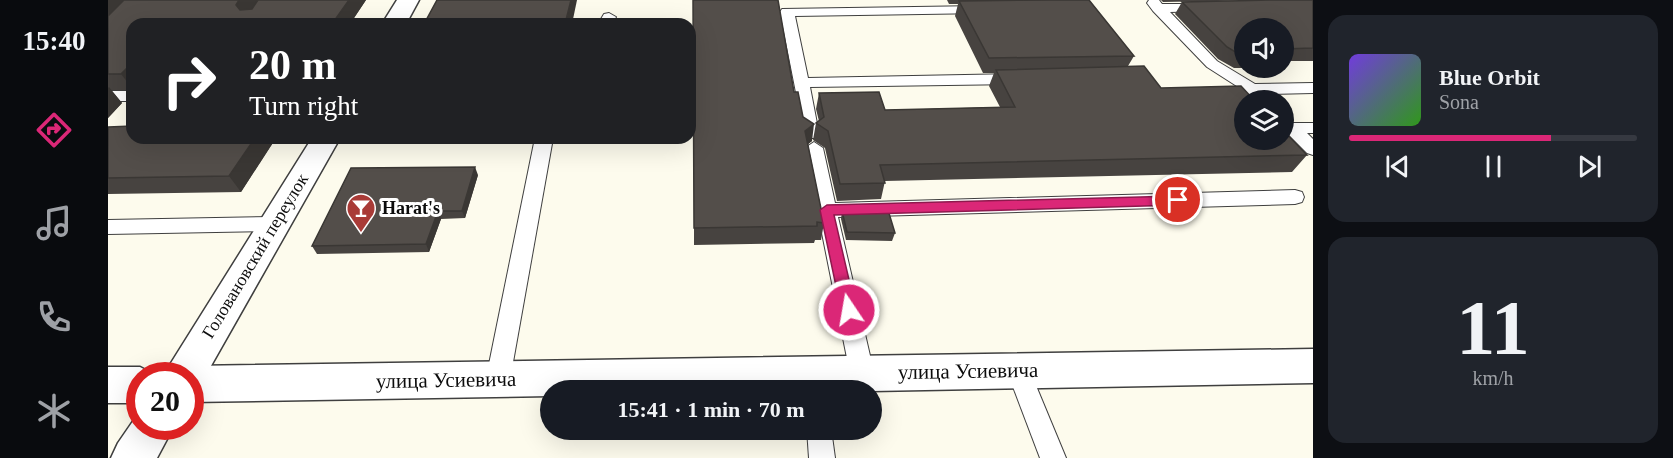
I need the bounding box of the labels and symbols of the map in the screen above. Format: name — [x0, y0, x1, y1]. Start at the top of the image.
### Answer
street label: Головановский переулок — [198, 170, 312, 342]
pin — [1152, 174, 1203, 225]
bar icon: Harat's — [345, 192, 377, 234]
place label: Harat's — [382, 198, 440, 218]
position arrow — [817, 278, 881, 342]
street label: улица Усиевича — [898, 358, 1039, 384]
speed limit sign: 20 — [126, 362, 204, 440]
street label: улица Усиевича — [376, 367, 517, 393]

